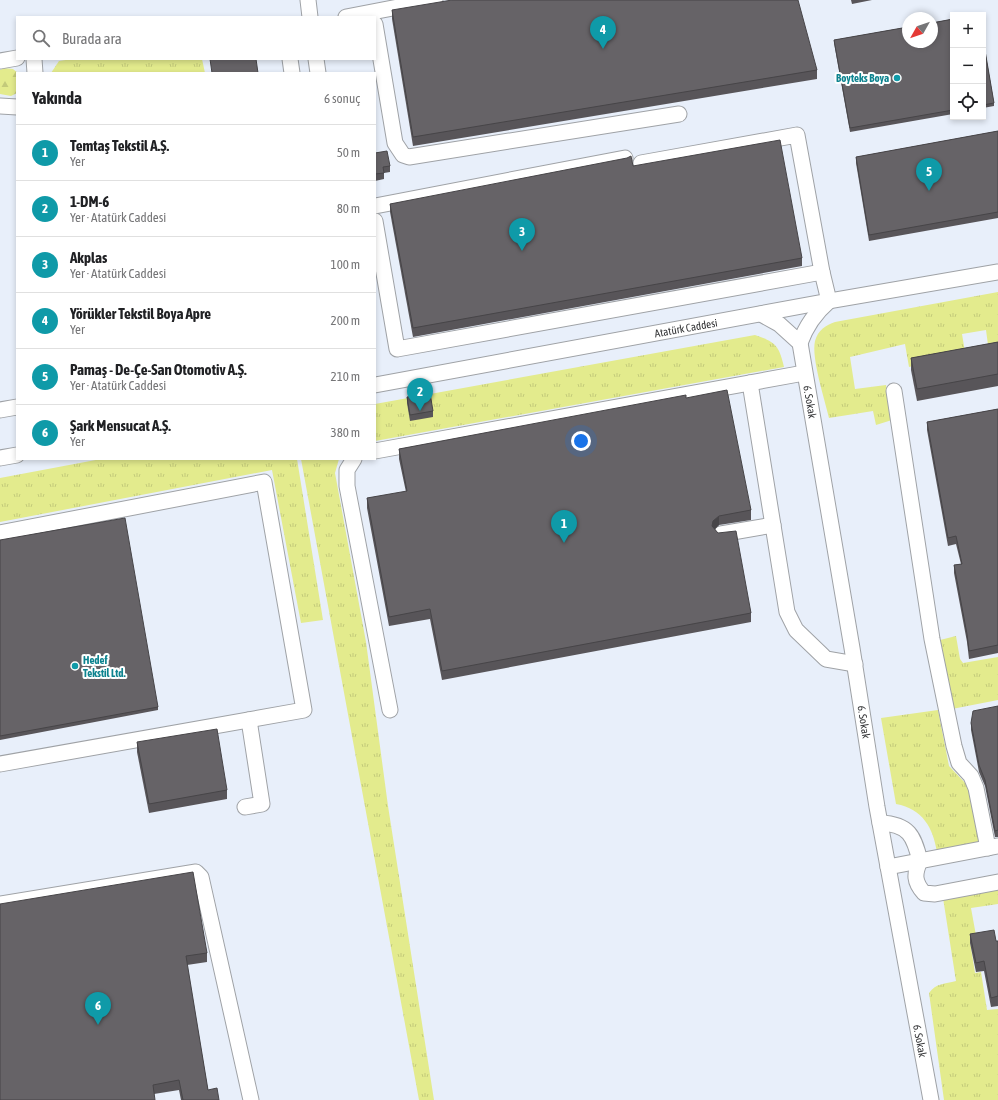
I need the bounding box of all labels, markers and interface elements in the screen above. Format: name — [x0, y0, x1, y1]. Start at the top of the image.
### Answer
north arrow — [902, 12, 938, 48]
map controls — [950, 12, 986, 120]
button: + — [950, 12, 986, 48]
search box — [16, 16, 376, 60]
pin: 4 — [590, 16, 616, 49]
icon: search — [30, 27, 52, 49]
text: Burada ara — [62, 30, 122, 47]
button: − — [950, 48, 986, 84]
place label: Boyteks Boya — [836, 72, 889, 84]
marker: Boyteks Boya — [892, 73, 902, 83]
button: locate — [950, 84, 986, 120]
text: Yakında — [32, 88, 82, 108]
text: 6 sonuç — [324, 91, 360, 106]
text: Temtaş Tekstil A.Ş. — [70, 137, 169, 154]
text: 1 — [42, 145, 48, 160]
text: 50 m — [337, 145, 360, 160]
text: Yer — [70, 154, 85, 169]
pin: 5 — [916, 158, 942, 191]
text: 1-DM-6 — [70, 193, 109, 210]
text: 2 — [42, 201, 48, 216]
text: 80 m — [337, 201, 360, 216]
text: Yer · Atatürk Caddesi — [70, 210, 166, 225]
pin: 3 — [509, 218, 535, 251]
text: Akplas — [70, 249, 107, 266]
text: 3 — [42, 257, 48, 272]
text: 100 m — [331, 257, 360, 272]
text: Yer · Atatürk Caddesi — [70, 266, 166, 281]
text: Yörükler Tekstil Boya Apre — [70, 305, 211, 322]
text: 4 — [42, 313, 48, 328]
text: 200 m — [331, 313, 360, 328]
street label: Atatürk Caddesi — [654, 317, 718, 339]
text: Yer — [70, 322, 85, 337]
text: Pamaş - De-Çe-San Otomotiv A.Ş. — [70, 361, 247, 378]
text: 5 — [42, 369, 48, 384]
text: 210 m — [331, 369, 360, 384]
text: Yer · Atatürk Caddesi — [70, 378, 166, 393]
pin: 2 — [407, 378, 433, 411]
street label: 6. Sokak — [801, 385, 819, 420]
text: Şark Mensucat A.Ş. — [70, 417, 171, 434]
text: 6 — [42, 425, 48, 440]
text: 380 m — [331, 425, 360, 440]
your location — [571, 431, 591, 451]
text: Yer — [70, 434, 85, 449]
pin: 1 — [551, 510, 577, 543]
place label: Hedef Tekstil Ltd. — [83, 654, 126, 679]
marker: Hedef Tekstil Ltd. — [70, 661, 80, 671]
street label: 6. Sokak — [855, 705, 873, 739]
pin: 6 — [85, 992, 111, 1025]
street label: 6. Sokak — [911, 1024, 929, 1059]

